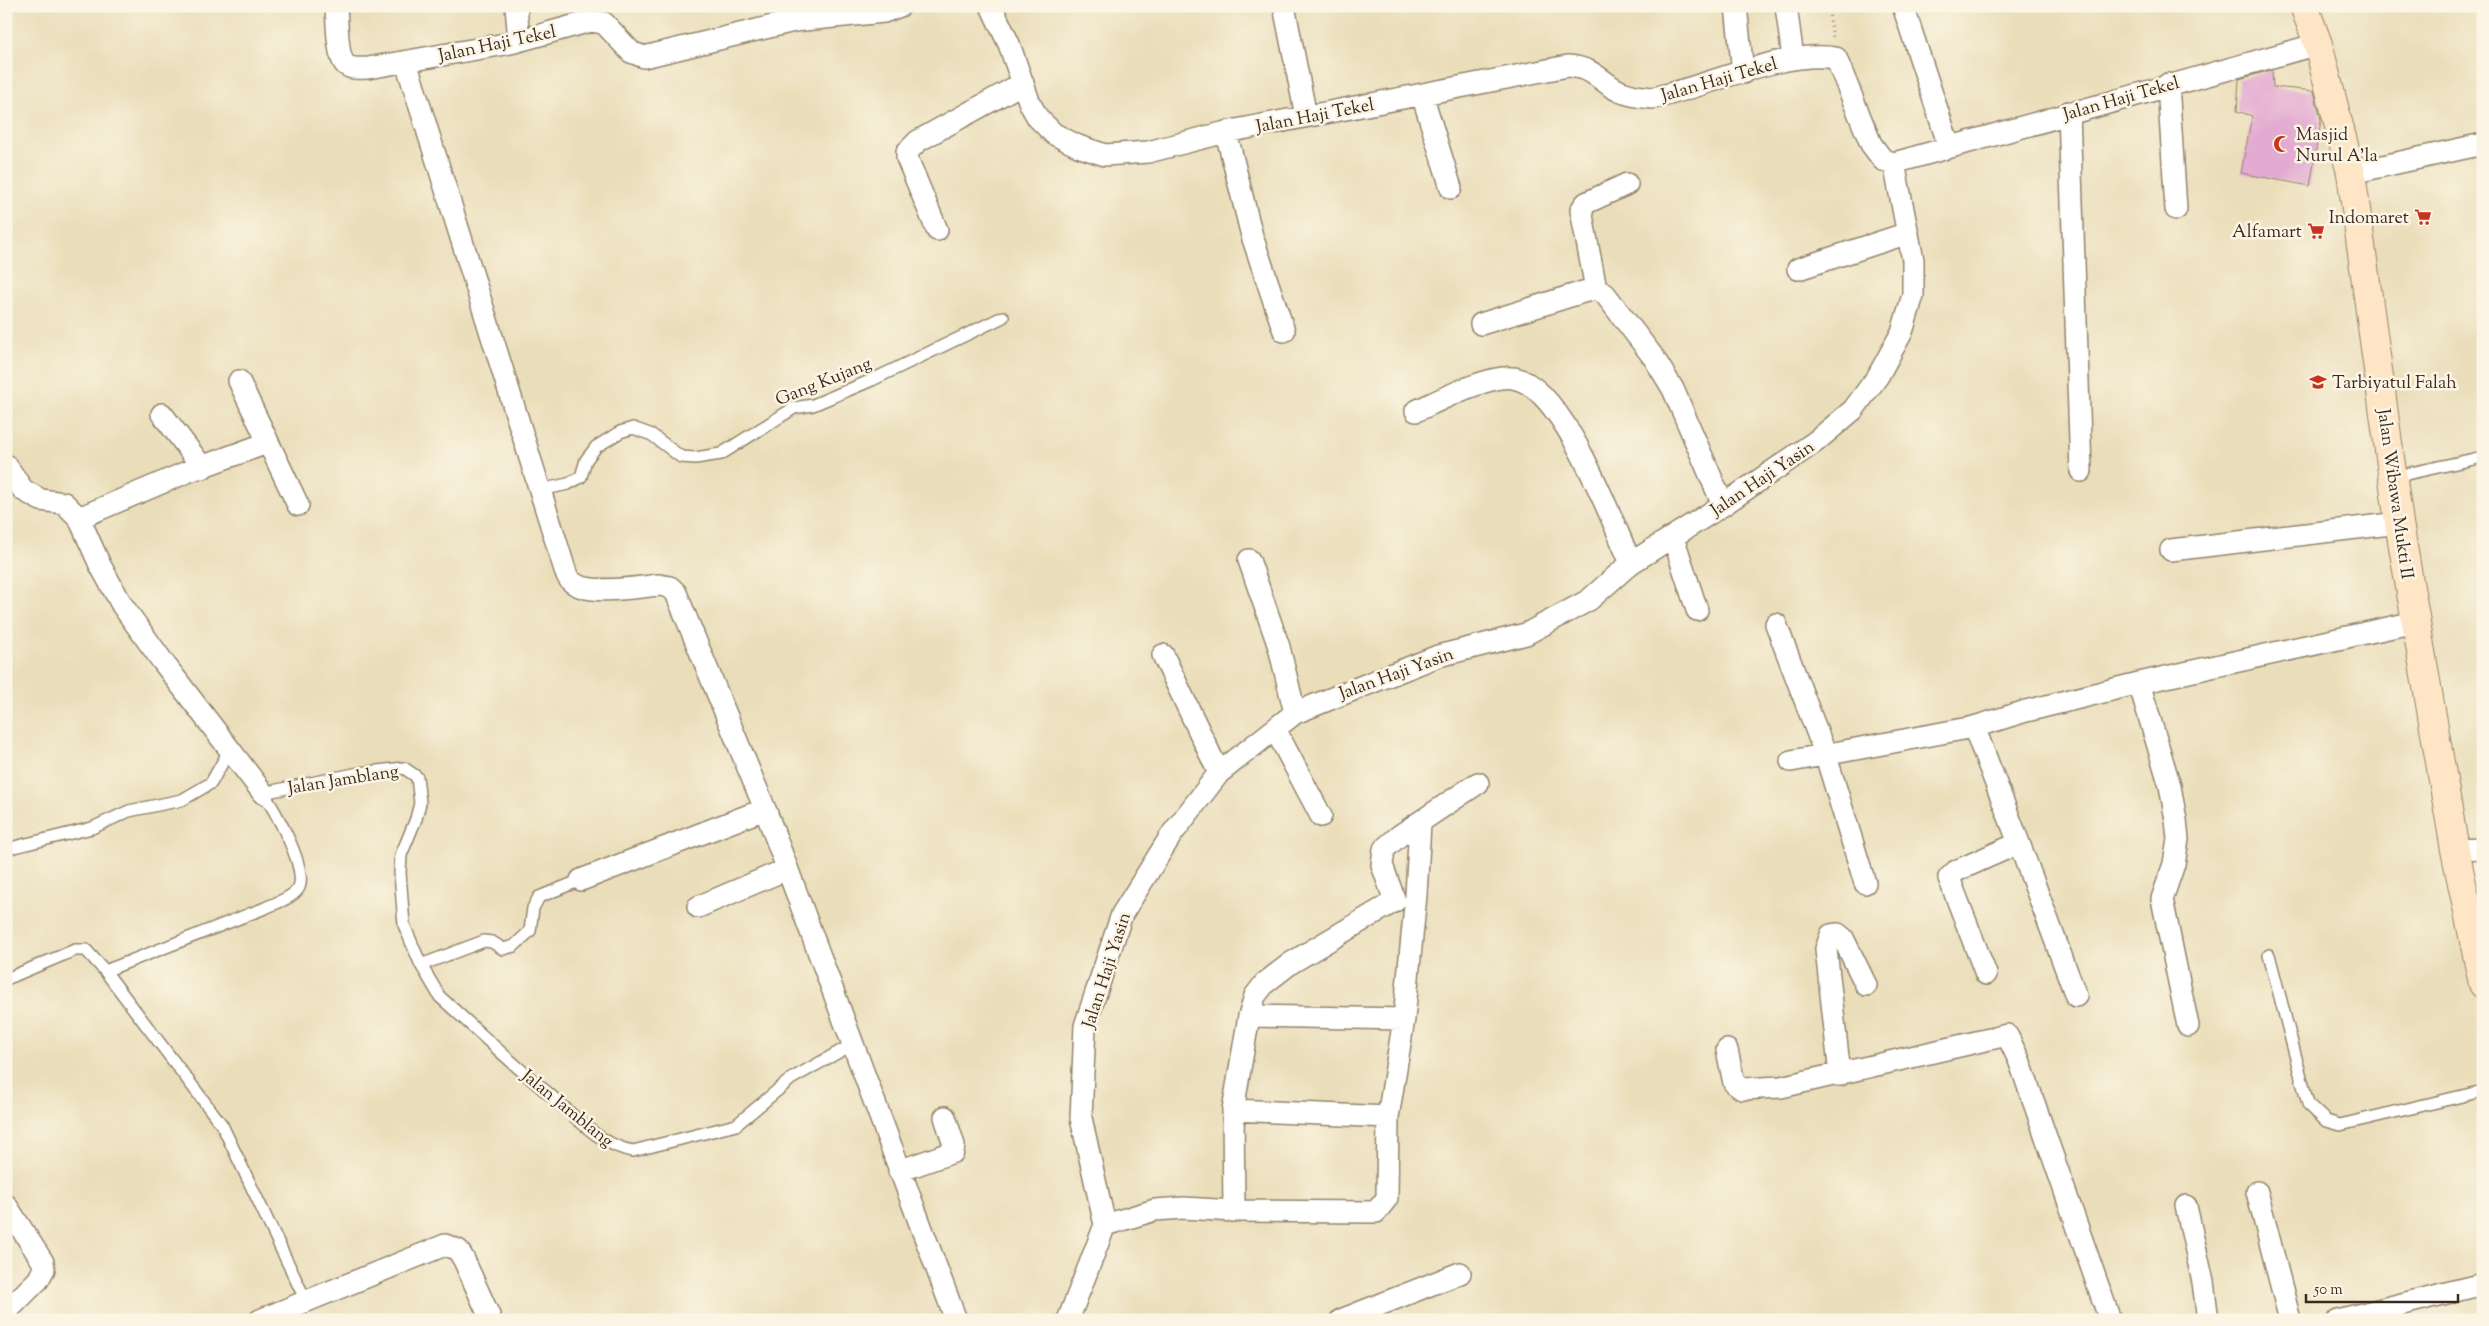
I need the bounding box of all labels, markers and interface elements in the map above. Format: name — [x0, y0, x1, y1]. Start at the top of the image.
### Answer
street label: Jalan Haji Tekel — [435, 20, 559, 70]
street label: Jalan Haji Tekel — [1657, 52, 1781, 110]
street label: Jalan Haji Tekel — [2059, 71, 2183, 129]
street label: Jalan Haji Tekel — [1253, 93, 1377, 141]
place label: Masjid Nurul A'la — [2296, 123, 2378, 170]
mosque icon: Masjid Nurul A'la — [2272, 134, 2292, 154]
place label: Indomaret — [2329, 206, 2409, 232]
supermarket icon: Indomaret — [2413, 207, 2433, 227]
place label: Alfamart — [2232, 220, 2302, 246]
supermarket icon: Alfamart — [2306, 221, 2326, 241]
street label: Gang Kujang — [772, 352, 876, 414]
place label: Tarbiyatul Falah — [2332, 371, 2457, 397]
school or university icon: Tarbiyatul Falah — [2308, 372, 2328, 392]
street label: Jalan Wibawa Mukti II — [2369, 406, 2419, 581]
street label: Jalan Haji Yasin — [1705, 435, 1821, 525]
street label: Jalan Haji Yasin — [1335, 642, 1458, 708]
street label: Jalan Jamblang — [285, 759, 401, 803]
street label: Jalan Haji Yasin — [1077, 909, 1139, 1033]
street label: Jalan Jamblang — [514, 1064, 619, 1155]
scale bar — [2306, 1271, 2459, 1303]
text: 50 m — [2313, 1280, 2343, 1301]

